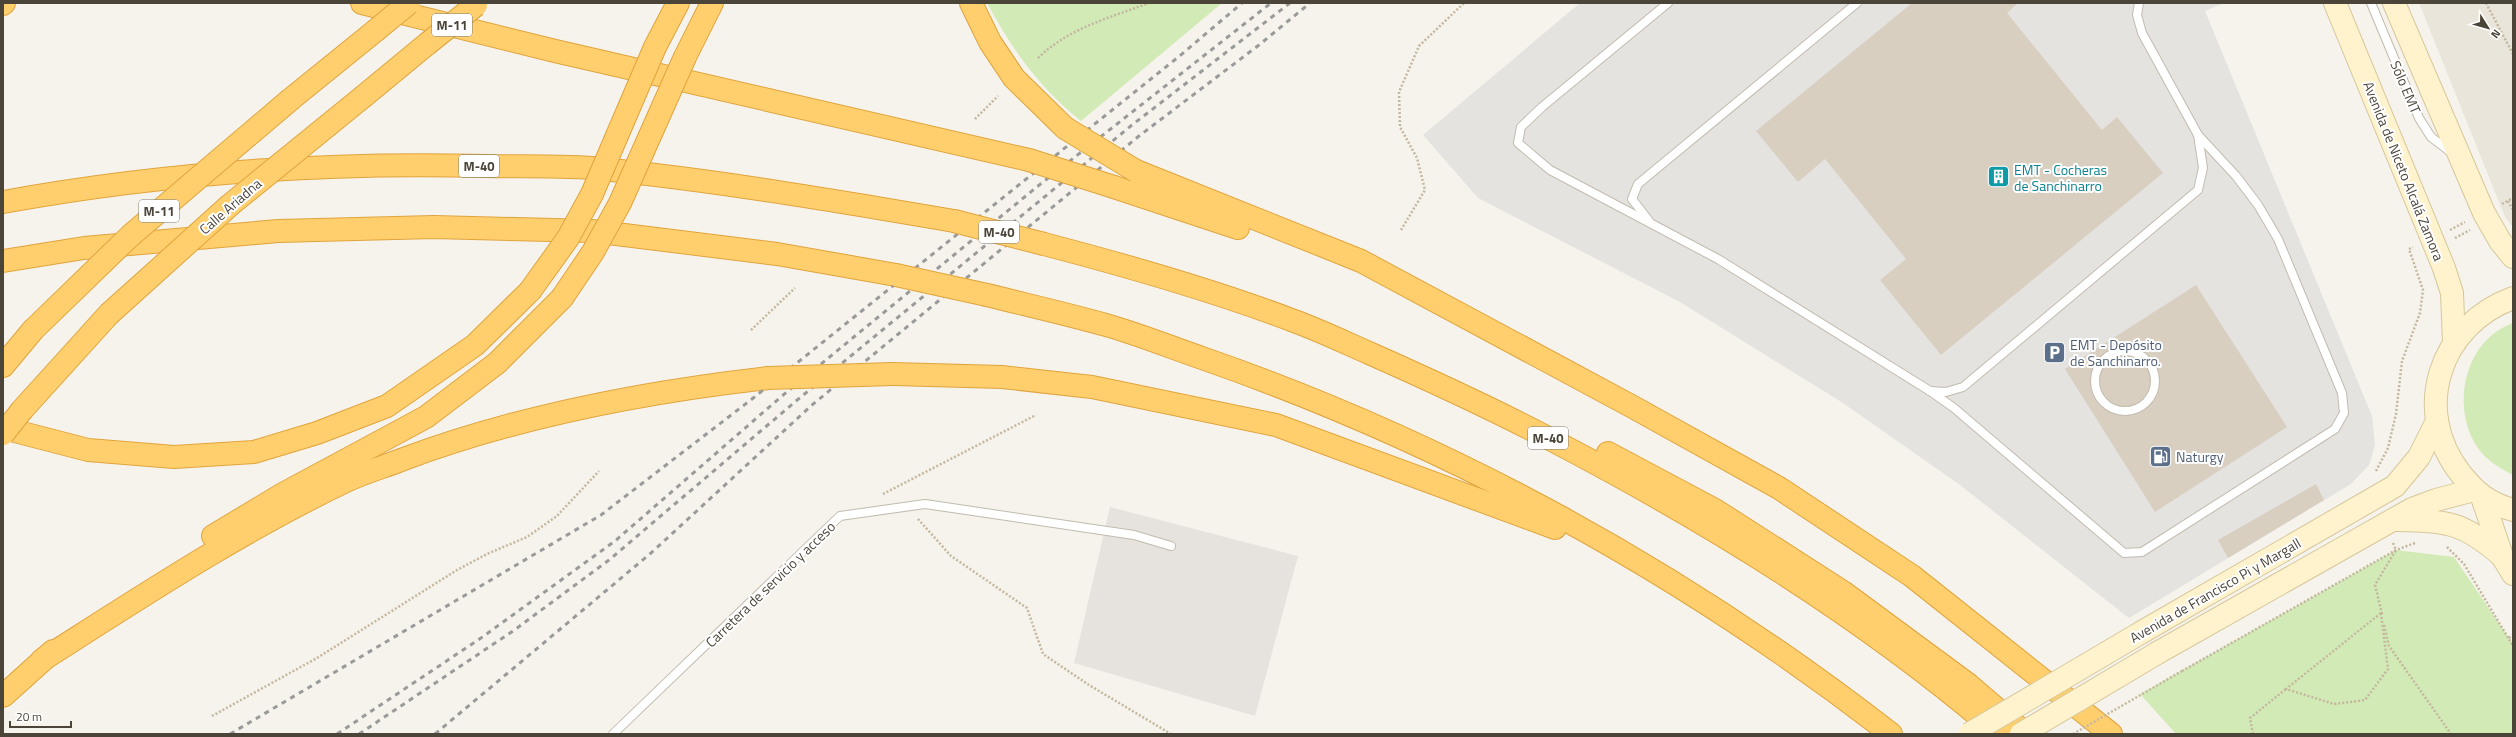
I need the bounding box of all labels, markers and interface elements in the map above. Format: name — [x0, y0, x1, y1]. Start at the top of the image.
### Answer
north arrow — [2468, 8, 2508, 48]
road number: M-11 — [432, 14, 472, 36]
text: N — [2487, 26, 2505, 42]
street label: Sólo EMT — [2385, 57, 2427, 117]
street label: Avenida de Niceto Alcalá Zamora — [2358, 78, 2450, 264]
road number: M-40 — [459, 155, 499, 177]
place label: EMT - Cocheras de Sanchinarro — [2014, 159, 2107, 196]
building icon: EMT - Cocheras de Sanchinarro — [1986, 164, 2012, 190]
street label: Calle Ariadna — [194, 173, 266, 239]
road number: M-11 — [139, 200, 179, 222]
road number: M-40 — [979, 221, 1019, 243]
place label: EMT - Depósito de Sanchinarro. — [2070, 334, 2162, 371]
parking icon: EMT - Depósito de Sanchinarro. — [2041, 339, 2067, 365]
road number: M-40 — [1528, 427, 1568, 449]
fuel station icon: Naturgy — [2148, 443, 2174, 469]
place label: Naturgy — [2176, 446, 2224, 467]
street label: Carretera de servicio y acceso — [700, 516, 840, 652]
street label: Avenida de Francisco Pi y Margall — [2126, 532, 2304, 648]
scale bar — [10, 703, 71, 729]
text: 20 m — [16, 707, 42, 726]

